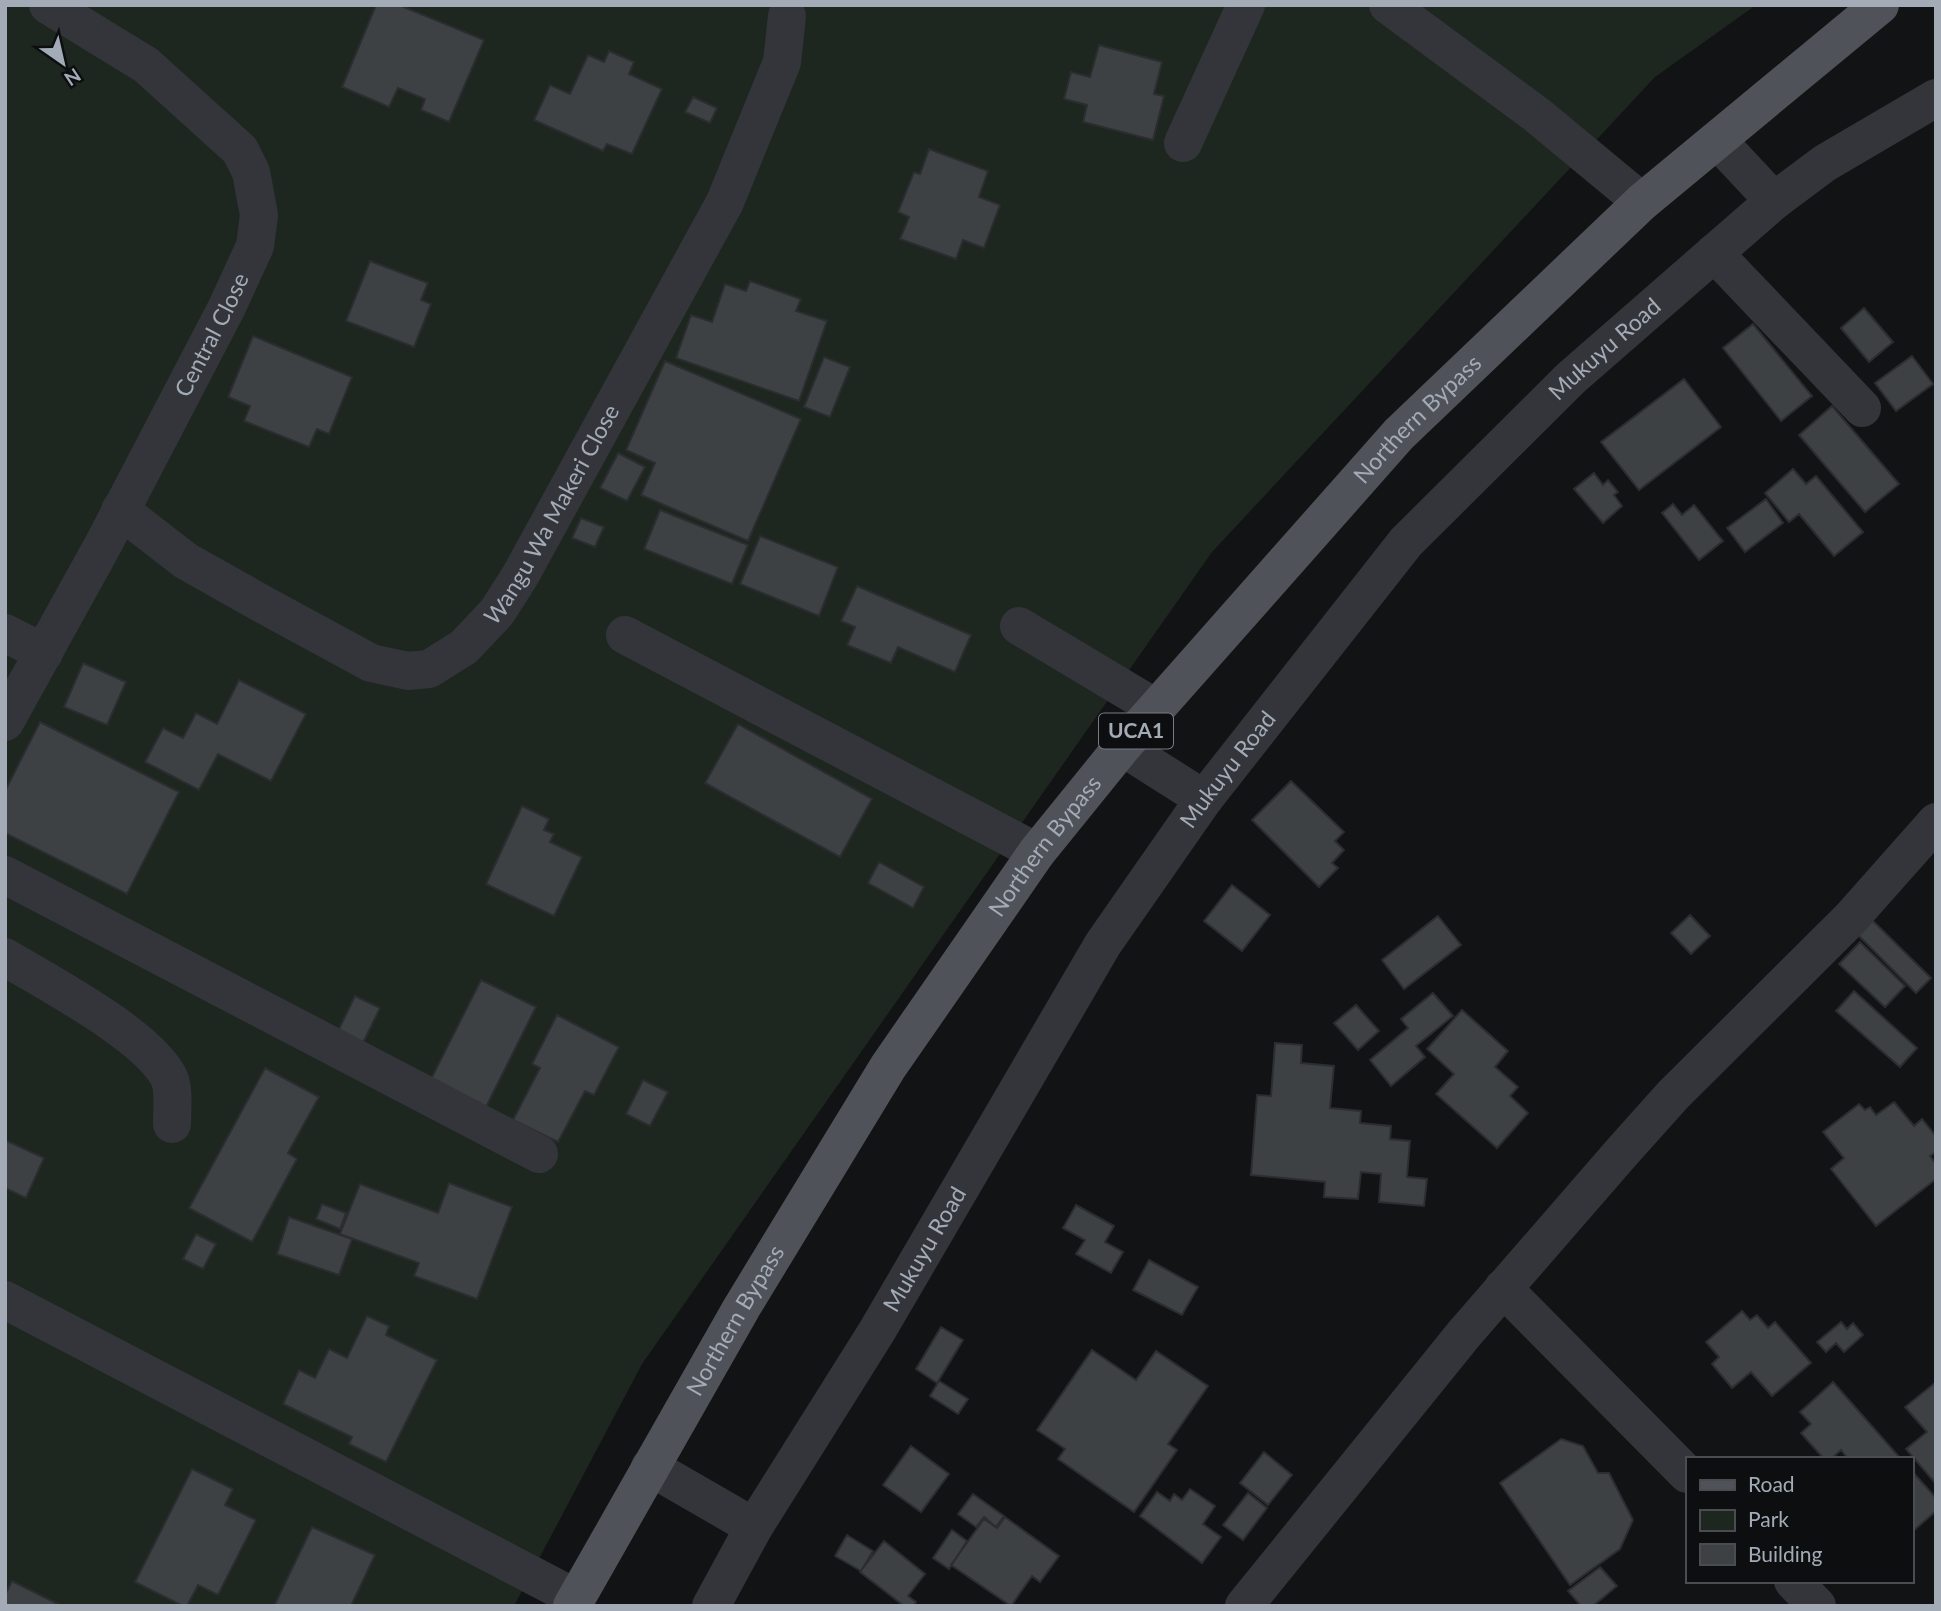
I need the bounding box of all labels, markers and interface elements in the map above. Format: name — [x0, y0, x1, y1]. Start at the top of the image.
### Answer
north arrow — [28, 28, 98, 98]
text: N — [60, 64, 85, 91]
street label: Central Close — [168, 268, 254, 401]
street label: Mukuyu Road — [1542, 292, 1666, 405]
street label: Northern Bypass — [1347, 348, 1486, 489]
street label: Wangu Wa Makeri Close — [478, 399, 624, 630]
street label: Mukuyu Road — [1173, 705, 1281, 833]
road number: UCA1 — [1099, 714, 1173, 748]
street label: Northern Bypass — [982, 769, 1107, 921]
street label: Mukuyu Road — [876, 1181, 971, 1316]
street label: Northern Bypass — [680, 1239, 789, 1400]
legend — [1686, 1457, 1913, 1583]
text: Road — [1748, 1471, 1795, 1496]
text: Park — [1748, 1506, 1789, 1531]
text: Building — [1748, 1541, 1823, 1566]

